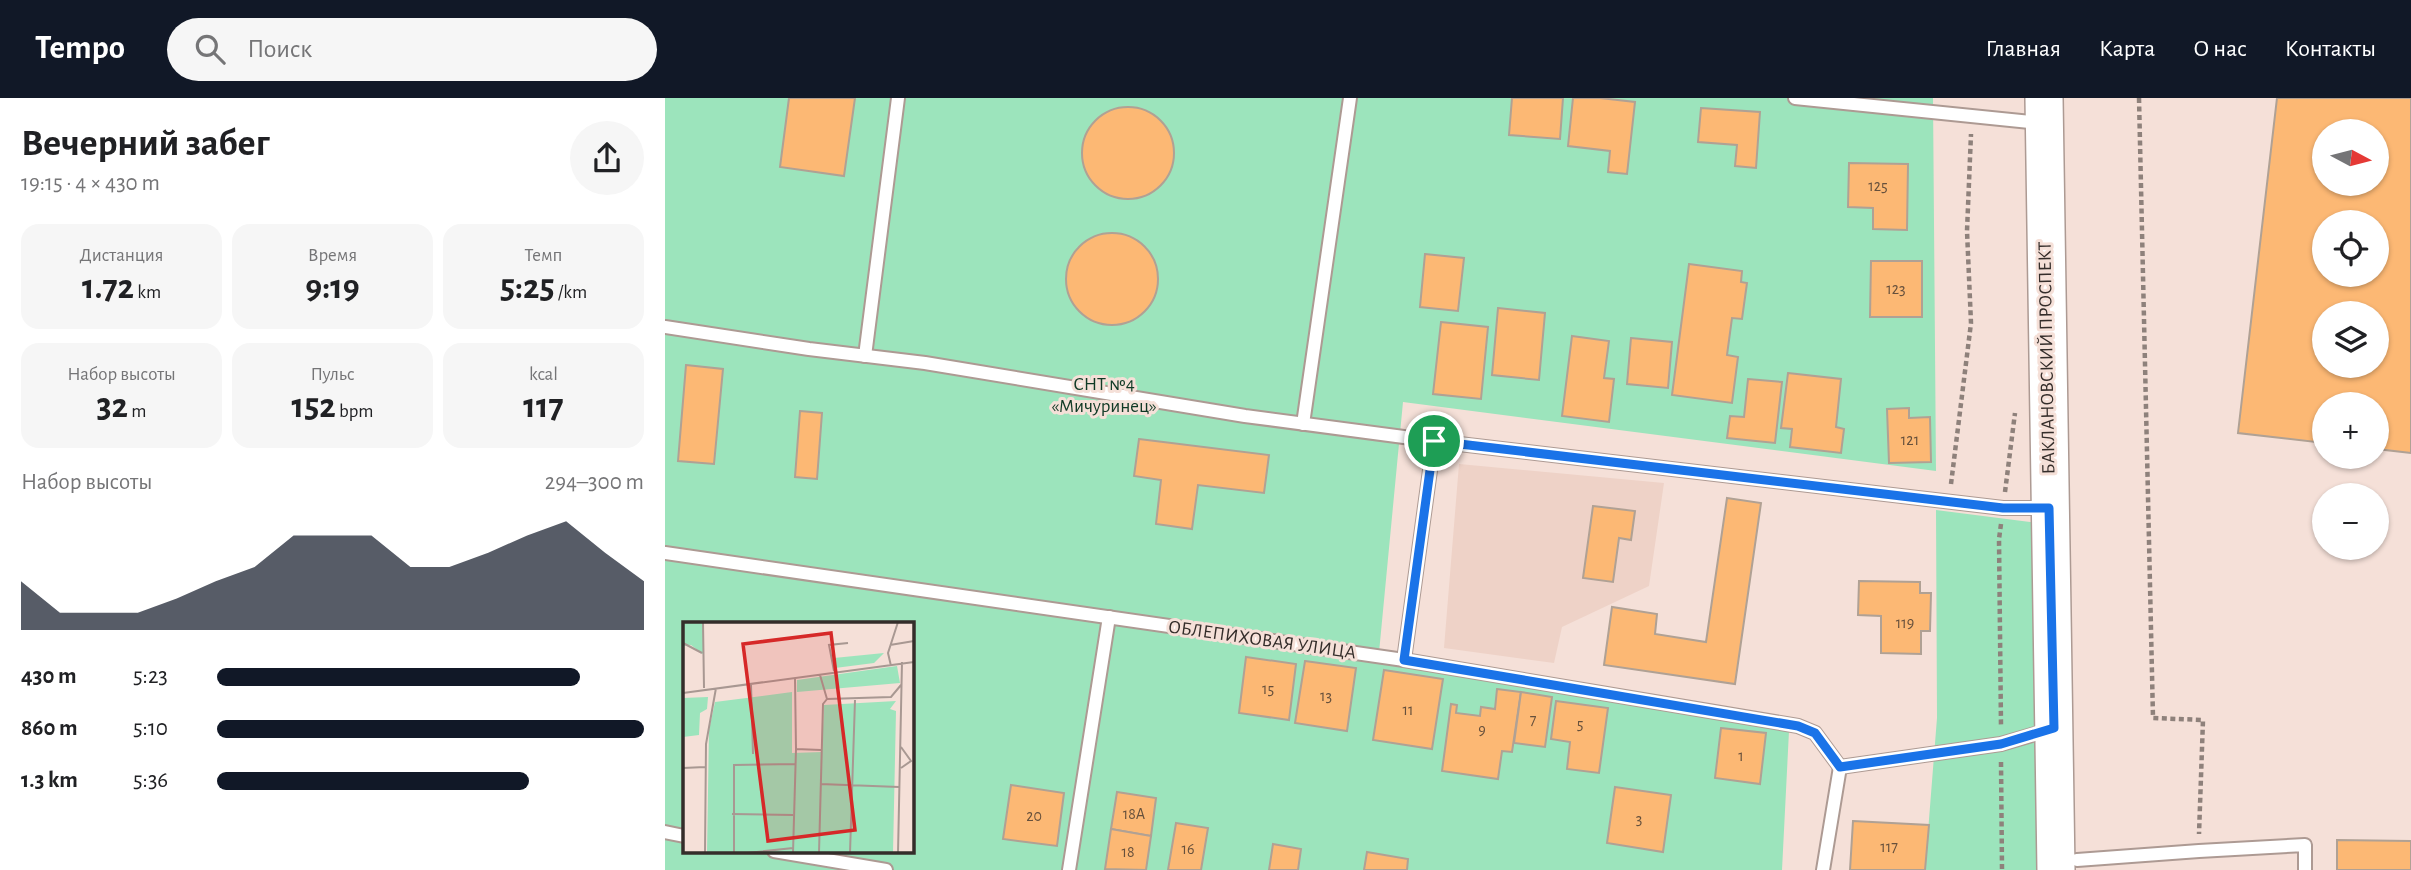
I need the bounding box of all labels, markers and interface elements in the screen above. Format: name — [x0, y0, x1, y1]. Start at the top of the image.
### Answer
search box — [167, 18, 657, 81]
icon: search — [191, 30, 229, 68]
text: Tempo — [35, 32, 125, 65]
text: Поиск — [247, 36, 312, 62]
text: Главная — [1986, 37, 2061, 61]
text: Карта — [2099, 37, 2155, 61]
text: О нас — [2193, 37, 2247, 61]
text: Контакты — [2285, 37, 2376, 61]
north arrow — [2312, 119, 2389, 196]
map controls — [2312, 119, 2389, 560]
button: share — [570, 121, 644, 195]
text: Вечерний забег — [21, 125, 270, 163]
text: 19:15 · 4 × 430 m — [21, 172, 160, 195]
house number: 125 — [1868, 178, 1888, 194]
button: locate — [2312, 210, 2389, 287]
street label: БАКЛАНОВСКИЙ ПРОСПЕКТ — [2034, 241, 2059, 474]
text: Дистанция — [80, 246, 164, 265]
text: Время — [308, 246, 357, 265]
text: Темп — [525, 246, 562, 265]
text: 1.72 — [82, 270, 134, 305]
text: 9:19 — [305, 270, 360, 305]
text: 5:25 — [500, 270, 555, 305]
house number: 123 — [1886, 281, 1906, 297]
text: km — [134, 283, 161, 302]
text: /km — [555, 283, 587, 302]
button: layers — [2312, 301, 2389, 378]
text: Набор высоты — [67, 365, 176, 384]
text: Пульс — [310, 365, 355, 384]
text: kcal — [529, 365, 558, 384]
park label: СНТ №4 «Мичуринец» — [1051, 375, 1157, 416]
text: 32 — [97, 389, 128, 424]
text: 152 — [292, 389, 336, 424]
text: 117 — [523, 389, 564, 424]
button: + — [2312, 392, 2389, 469]
text: m — [128, 402, 146, 421]
text: bpm — [336, 402, 373, 421]
pin — [1404, 411, 1464, 471]
icon: arrive — [1415, 422, 1453, 460]
house number: 121 — [1901, 432, 1919, 448]
text: Набор высоты — [21, 471, 153, 494]
text: 294–300 m — [545, 471, 644, 494]
button: − — [2312, 483, 2389, 560]
house number: 119 — [1896, 615, 1914, 631]
street label: ОБЛЕПИХОВАЯ УЛИЦА — [1167, 617, 1357, 663]
inset map — [683, 622, 913, 852]
text: 430 m — [21, 665, 77, 688]
text: 5:23 — [133, 665, 168, 688]
house number: 15 — [1262, 681, 1274, 697]
house number: 13 — [1320, 688, 1332, 704]
house number: 11 — [1402, 702, 1414, 718]
house number: 7 — [1530, 712, 1537, 728]
house number: 5 — [1577, 716, 1583, 732]
text: 860 m — [21, 717, 77, 740]
text: 5:10 — [133, 717, 168, 740]
house number: 9 — [1478, 722, 1486, 738]
house number: 1 — [1738, 748, 1744, 764]
text: 1.3 km — [21, 769, 78, 792]
text: 5:36 — [133, 769, 168, 792]
house number: 18А — [1123, 806, 1146, 822]
house number: 20 — [1026, 808, 1042, 824]
house number: 3 — [1636, 811, 1642, 827]
house number: 117 — [1880, 839, 1898, 855]
house number: 16 — [1181, 841, 1195, 857]
house number: 18 — [1121, 844, 1135, 860]

